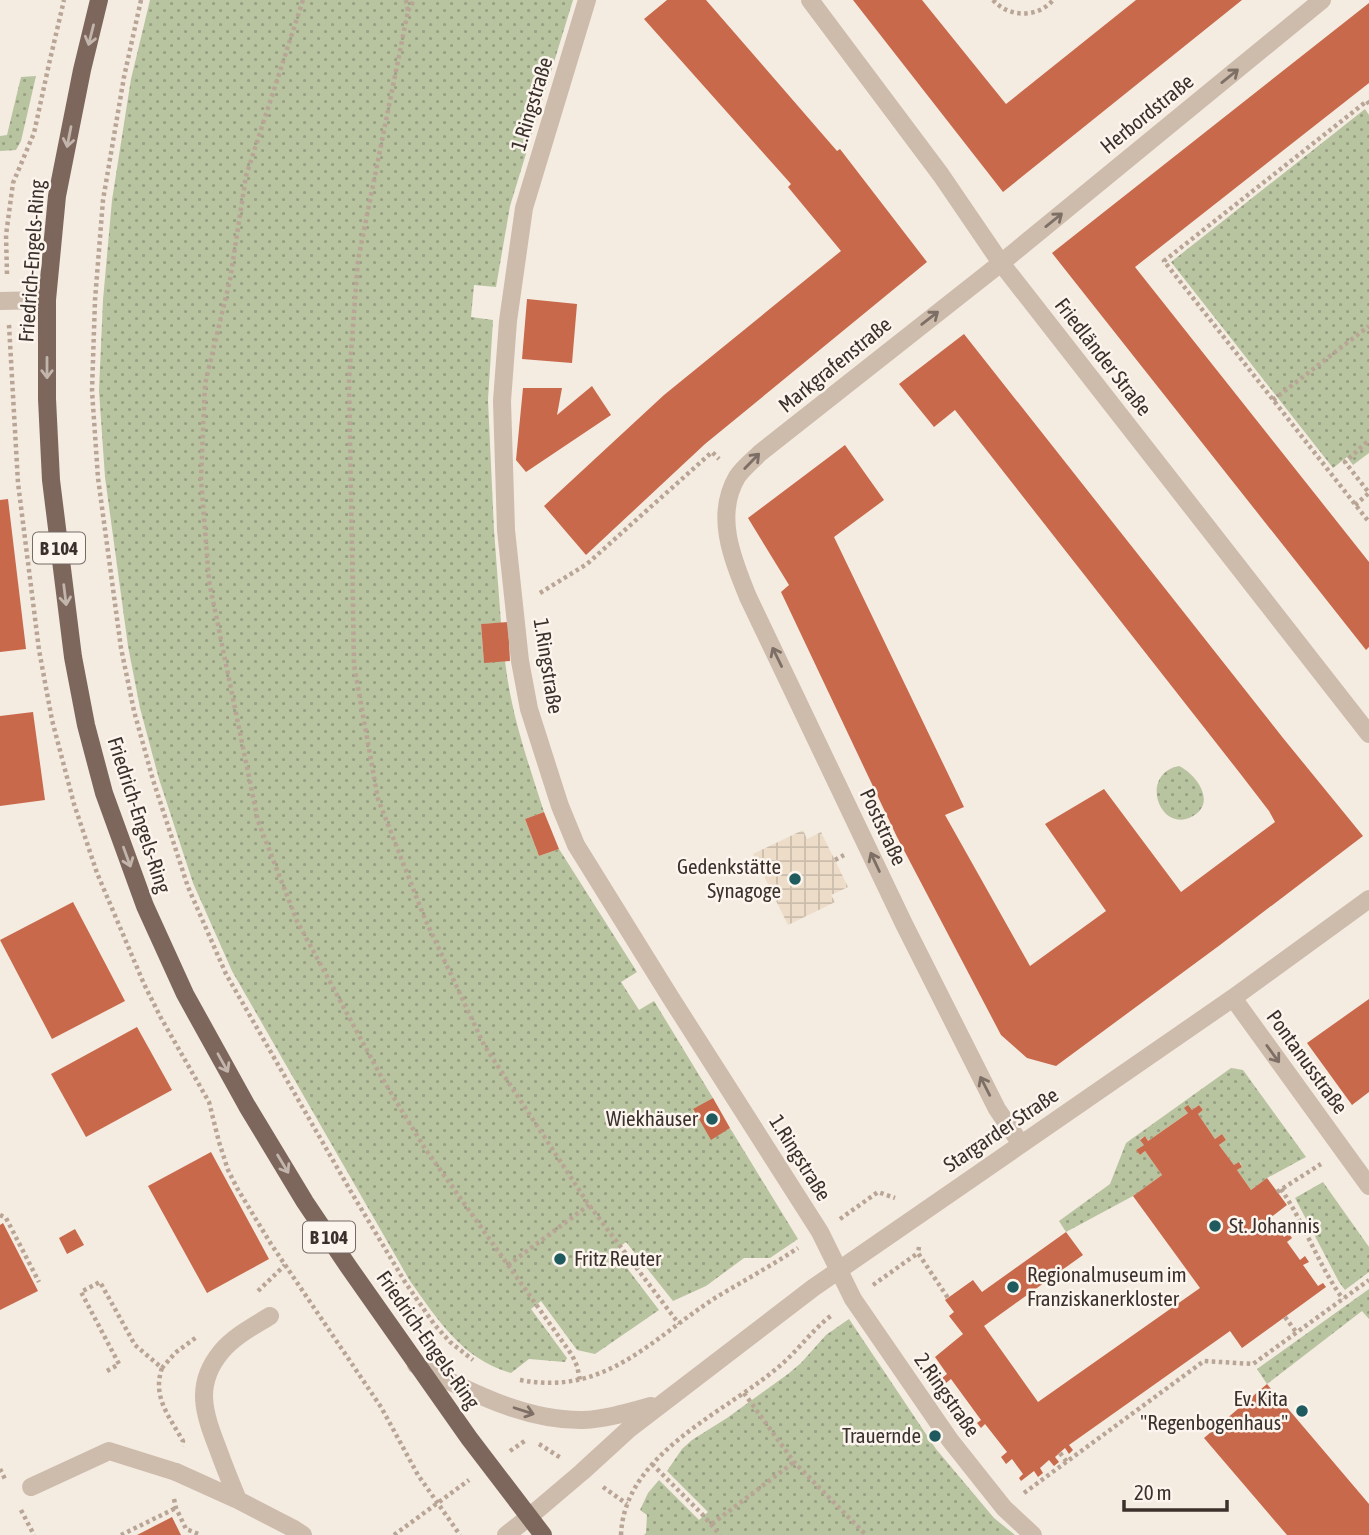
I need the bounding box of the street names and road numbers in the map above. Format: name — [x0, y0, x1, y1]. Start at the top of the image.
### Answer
street label: 1.Ringstraße — [505, 54, 557, 153]
street label: Herbordstraße — [1095, 69, 1198, 158]
street label: Friedrich-Engels-Ring — [13, 179, 49, 343]
street label: Friedländer Straße — [1051, 293, 1157, 420]
street label: Markgrafenstraße — [773, 312, 895, 417]
road number: B 104 — [33, 533, 85, 564]
street label: 1.Ringstraße — [530, 616, 568, 715]
street label: Friedrich-Engels-Ring — [103, 734, 177, 896]
street label: Poststraße — [856, 784, 912, 869]
street label: Pontanusstraße — [1262, 1005, 1353, 1118]
street label: Stargarder Straße — [939, 1082, 1062, 1176]
street label: 1.Ringstraße — [765, 1110, 837, 1205]
road number: B 104 — [303, 1222, 355, 1252]
street label: Friedrich-Engels-Ring — [372, 1266, 485, 1413]
street label: 2.Ringstraße — [910, 1348, 985, 1441]

